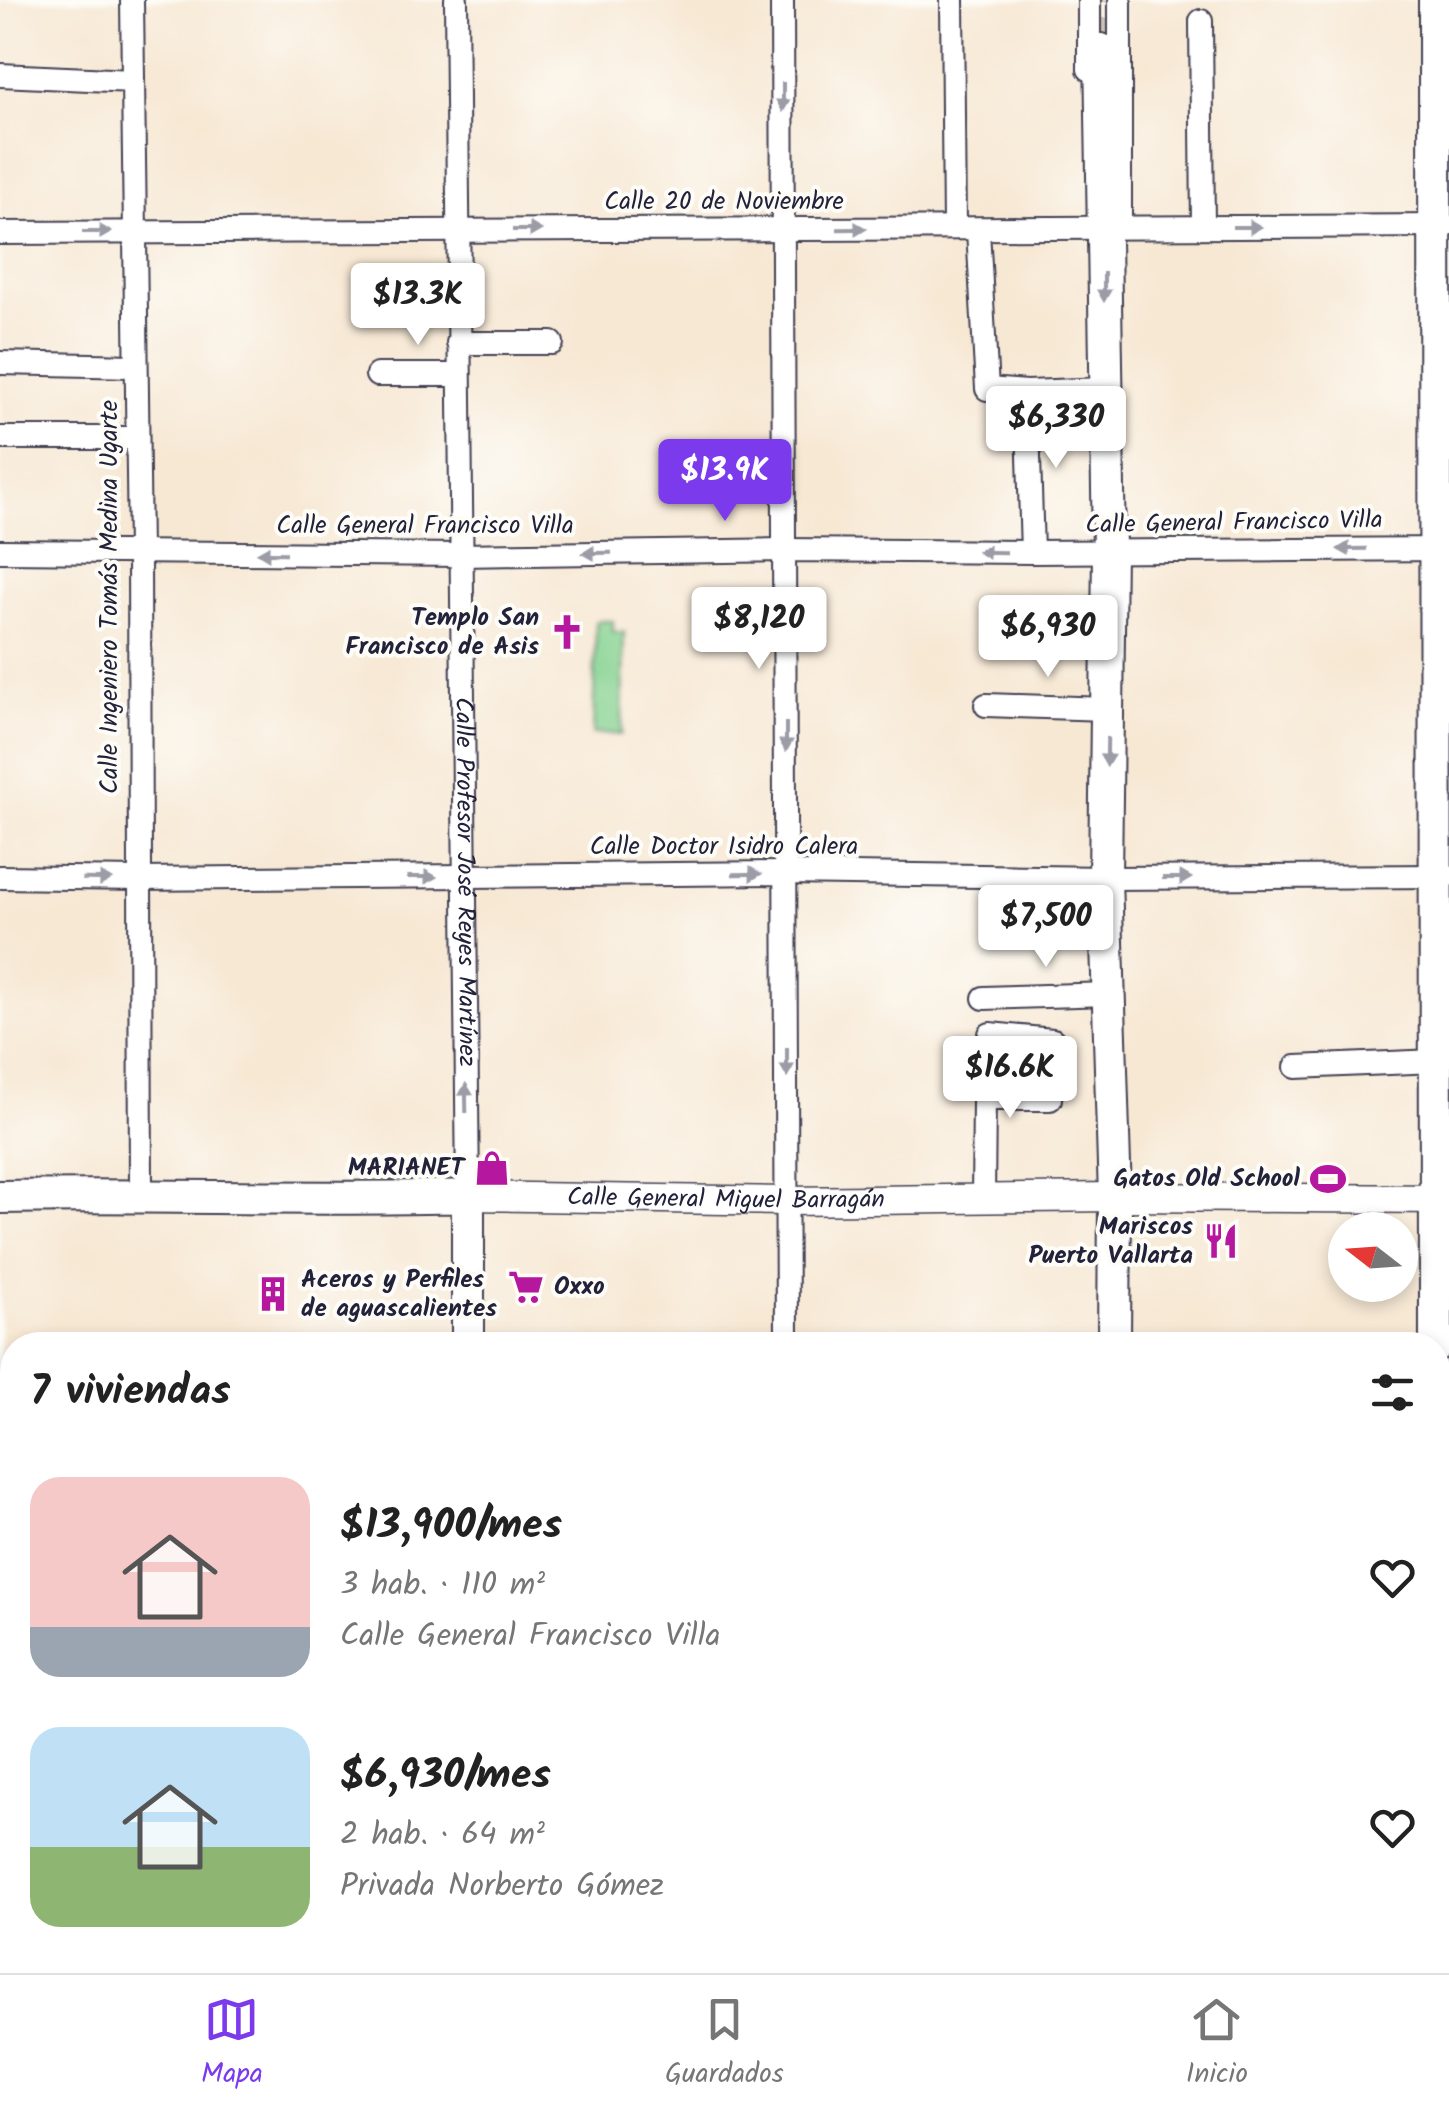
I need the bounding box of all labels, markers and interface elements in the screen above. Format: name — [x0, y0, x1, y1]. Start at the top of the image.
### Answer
one-way arrow — [775, 82, 791, 114]
street label: Calle 20 de Noviembre — [604, 182, 844, 222]
one-way arrow — [1232, 219, 1264, 235]
one-way arrow — [837, 221, 869, 237]
one-way arrow — [512, 222, 544, 238]
one-way arrow — [82, 224, 114, 240]
pin: $13.3K — [337, 263, 499, 348]
text: $13.3K — [373, 270, 463, 321]
one-way arrow — [1096, 272, 1112, 304]
pin: $6,330 — [975, 386, 1137, 471]
text: $6,330 — [1008, 393, 1104, 444]
street label: Calle Ingeniero Tomás Medina Ugarte — [90, 400, 130, 794]
pin: $13.9K — [644, 439, 806, 524]
text: $13.9K — [680, 446, 770, 497]
street label: Calle General Francisco Villa — [1085, 500, 1383, 546]
street label: Calle General Francisco Villa — [276, 506, 574, 546]
one-way arrow — [1335, 541, 1367, 557]
one-way arrow — [975, 544, 1007, 560]
one-way arrow — [255, 545, 287, 561]
one-way arrow — [580, 545, 612, 561]
pin: $8,120 — [678, 587, 840, 672]
text: $8,120 — [714, 594, 804, 645]
pin: $6,930 — [967, 595, 1129, 680]
place label: Templo San Francisco de Asis — [345, 598, 539, 667]
text: $6,930 — [1001, 602, 1095, 653]
church icon: Templo San Francisco de Asis — [548, 613, 586, 651]
street label: Calle Profesor José Reyes Martínez — [443, 697, 487, 1067]
one-way arrow — [778, 722, 794, 754]
one-way arrow — [1099, 737, 1115, 769]
street label: Calle Doctor Isidro Calera — [590, 827, 858, 867]
one-way arrow — [732, 865, 764, 881]
one-way arrow — [407, 869, 439, 885]
one-way arrow — [1162, 869, 1194, 885]
one-way arrow — [82, 871, 114, 887]
pin: $7,500 — [965, 885, 1127, 970]
text: $7,500 — [1000, 892, 1092, 943]
pin: $16.6K — [929, 1036, 1091, 1121]
text: $16.6K — [965, 1043, 1055, 1094]
one-way arrow — [779, 1047, 795, 1079]
one-way arrow — [458, 1082, 474, 1114]
place label: MARIANET — [348, 1148, 466, 1188]
shop icon: MARIANET — [473, 1149, 511, 1187]
place label: Gatos Old School — [1114, 1159, 1300, 1199]
sports icon: Gatos Old School — [1309, 1160, 1347, 1198]
street label: Calle General Miguel Barragán — [567, 1178, 885, 1221]
place label: Mariscos Puerto Vallarta — [1028, 1207, 1193, 1276]
north arrow — [1328, 1212, 1418, 1302]
map controls — [1328, 1212, 1418, 1302]
restaurant icon: Mariscos Puerto Vallarta — [1202, 1222, 1240, 1260]
place label: Aceros y Perfiles de aguascalientes — [301, 1260, 497, 1329]
place label: Oxxo — [554, 1267, 605, 1307]
supermarket icon: Oxxo — [507, 1268, 545, 1306]
building icon: Aceros y Perfiles de aguascalientes — [254, 1275, 292, 1313]
text: 7 viviendas — [30, 1359, 231, 1426]
icon: filters — [1365, 1365, 1420, 1420]
text: $13,900/mes — [340, 1493, 562, 1560]
icon: home — [110, 1517, 230, 1637]
icon: heart — [1365, 1550, 1420, 1605]
text: 3 hab. · 110 m² — [340, 1560, 545, 1611]
text: Calle General Francisco Villa — [340, 1611, 721, 1662]
text: $6,930/mes — [340, 1743, 551, 1810]
icon: home — [110, 1767, 230, 1887]
icon: heart — [1365, 1800, 1420, 1855]
text: 2 hab. · 64 m² — [340, 1810, 545, 1861]
text: Privada Norberto Gómez — [340, 1861, 664, 1912]
tab: Mapa — [201, 1992, 263, 2097]
tab: Guardados — [665, 1992, 784, 2097]
tab: Inicio — [1186, 1992, 1248, 2097]

